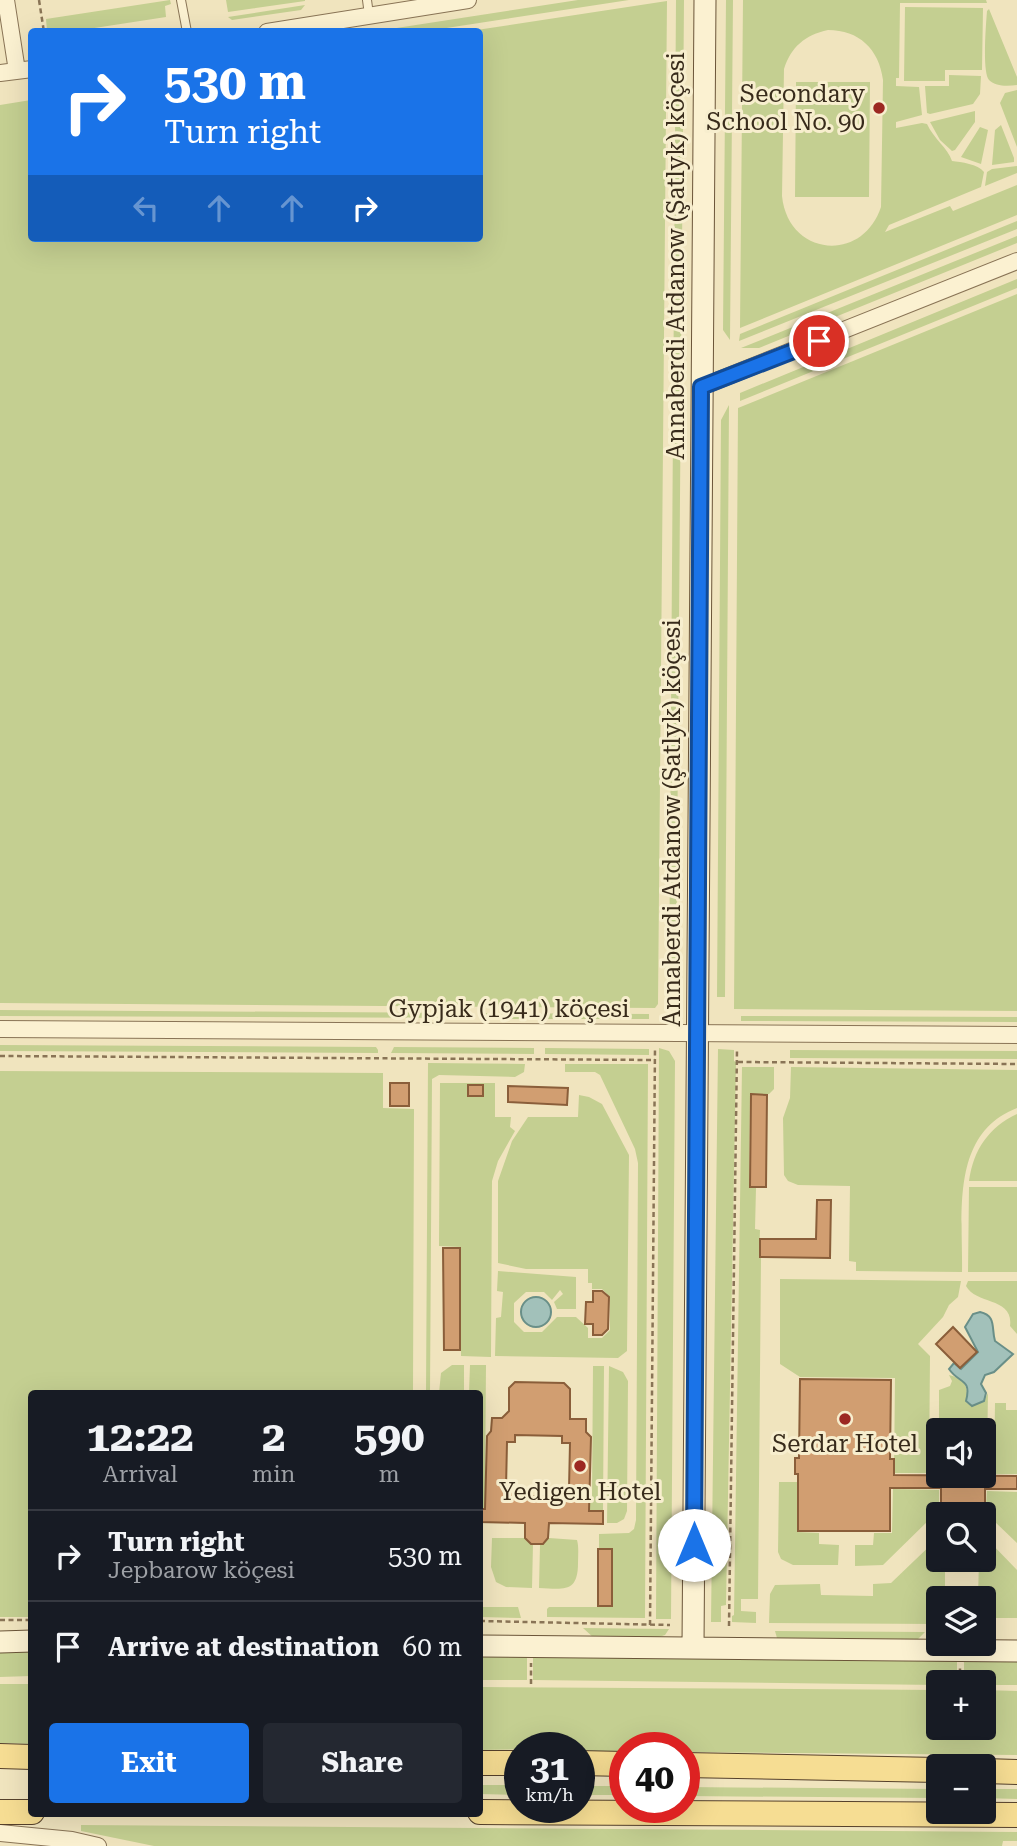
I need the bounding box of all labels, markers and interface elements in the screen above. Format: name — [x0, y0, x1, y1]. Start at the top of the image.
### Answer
street label: Annaberdi Atdanow (Şatlyk) köçesi — [662, 52, 690, 460]
text: 530 m — [164, 54, 306, 111]
icon: right — [49, 56, 140, 147]
place label: Secondary School No. 90 — [706, 80, 866, 136]
marker: Secondary School No. 90 — [871, 100, 887, 116]
text: Turn right — [164, 113, 321, 151]
icon: left — [127, 189, 165, 227]
icon: ahead — [200, 189, 238, 227]
icon: ahead — [273, 189, 311, 227]
icon: right — [346, 189, 384, 227]
pin — [789, 311, 849, 371]
icon: arrive — [800, 322, 838, 360]
street label: Annaberdi Atdanow (Şatlyk) köçesi — [658, 619, 686, 1027]
street label: Gypjak (1941) köçesi — [389, 995, 630, 1023]
marker: Serdar Hotel — [837, 1411, 853, 1427]
text: 12:22 — [87, 1412, 194, 1461]
text: 2 — [262, 1412, 286, 1461]
text: 590 — [354, 1412, 424, 1461]
map controls — [926, 1418, 996, 1824]
button: sound — [926, 1418, 996, 1488]
place label: Serdar Hotel — [772, 1430, 918, 1458]
marker: Yedigen Hotel — [572, 1458, 588, 1474]
text: Arrival — [103, 1461, 177, 1488]
text: min — [252, 1461, 295, 1488]
text: m — [379, 1461, 400, 1488]
place label: Yedigen Hotel — [499, 1478, 661, 1506]
button: search — [926, 1502, 996, 1572]
position arrow — [657, 1508, 731, 1582]
text: Turn right — [108, 1527, 244, 1557]
icon: right — [49, 1537, 87, 1575]
text: 530 m — [388, 1541, 462, 1571]
text: Jepbarow köçesi — [108, 1557, 295, 1584]
button: layers — [926, 1586, 996, 1656]
icon: arrive — [49, 1628, 87, 1666]
text: Arrive at destination — [108, 1632, 379, 1662]
text: 60 m — [403, 1632, 462, 1662]
button: + — [926, 1670, 996, 1740]
button: Exit — [49, 1723, 249, 1803]
button: Share — [263, 1723, 462, 1803]
speed limit sign: 40 — [609, 1732, 700, 1823]
text: 31 — [530, 1748, 569, 1789]
button: − — [926, 1754, 996, 1824]
text: km/h — [525, 1784, 574, 1805]

